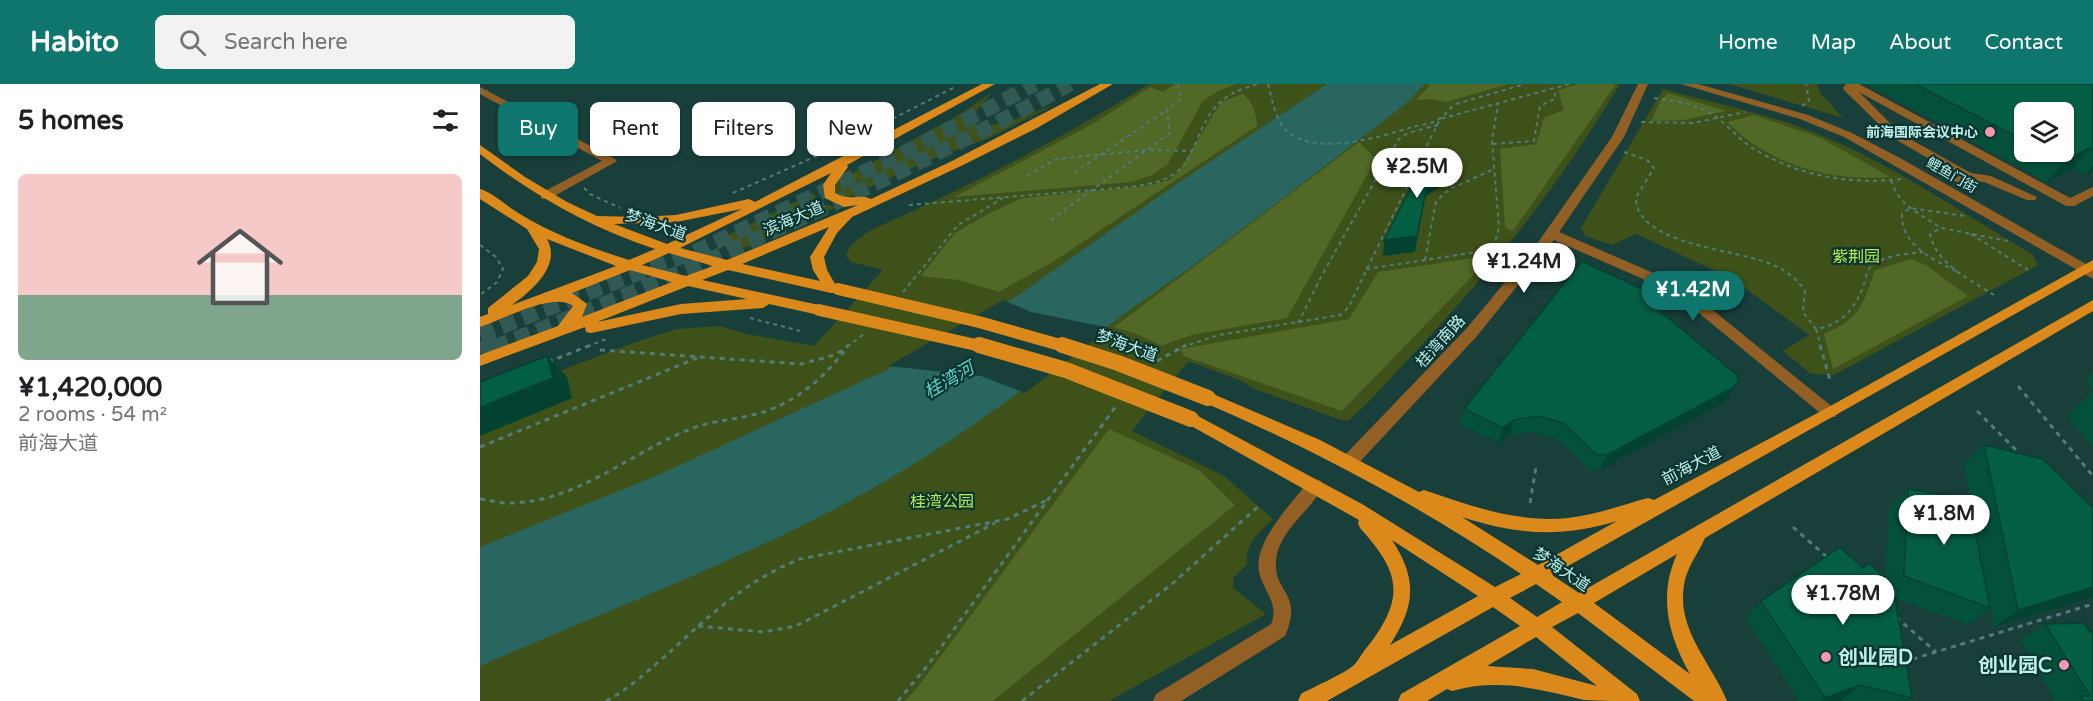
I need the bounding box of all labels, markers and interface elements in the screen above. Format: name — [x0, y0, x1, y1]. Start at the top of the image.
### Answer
search box — [155, 15, 575, 69]
text: Habito — [30, 25, 119, 59]
icon: search — [176, 26, 209, 59]
text: Search here — [224, 29, 348, 55]
text: Home — [1718, 30, 1778, 55]
text: Map — [1811, 30, 1856, 55]
text: About — [1889, 30, 1951, 55]
text: Contact — [1984, 30, 2063, 55]
chip: Buy — [498, 102, 578, 156]
chip: Rent — [590, 102, 680, 156]
chip: Filters — [692, 102, 795, 156]
chip: New — [807, 102, 894, 156]
map controls — [2014, 102, 2074, 162]
button: layers — [2014, 102, 2074, 162]
icon: filters — [429, 104, 462, 137]
text: 5 homes — [18, 105, 124, 136]
place label: 前海国际会议中心 — [1866, 124, 1978, 141]
marker: 前海国际会议中心 — [1983, 125, 1997, 139]
pin: ¥2.5M — [1375, 148, 1459, 199]
street label: 鲤鱼门街 — [1923, 154, 1980, 197]
text: ¥2.5M — [1386, 155, 1448, 179]
street label: 滨海大道 — [760, 197, 827, 241]
street label: 梦海大道 — [622, 205, 689, 245]
icon: home — [186, 213, 294, 321]
pin: ¥1.24M — [1475, 243, 1573, 294]
park label: 紫荆园 — [1832, 247, 1880, 267]
text: ¥1.24M — [1486, 250, 1562, 274]
pin: ¥1.42M — [1644, 271, 1742, 322]
text: ¥1.42M — [1656, 278, 1730, 302]
street label: 桂湾南路 — [1412, 311, 1470, 372]
street label: 梦海大道 — [1093, 326, 1160, 366]
water label: 桂湾河 — [920, 355, 980, 403]
text: ¥1,420,000 — [18, 372, 162, 403]
text: 2 rooms · 54 m² — [18, 403, 167, 427]
text: 前海大道 — [18, 432, 98, 456]
street label: 前海大道 — [1659, 442, 1724, 490]
park label: 桂湾公园 — [910, 492, 974, 512]
pin: ¥1.8M — [1902, 495, 1986, 546]
text: ¥1.8M — [1913, 502, 1975, 526]
street label: 梦海大道 — [1529, 544, 1594, 596]
pin: ¥1.78M — [1794, 575, 1892, 626]
text: ¥1.78M — [1805, 582, 1881, 606]
place label: 创业园D — [1838, 646, 1913, 670]
marker: 创业园D — [1819, 650, 1833, 664]
place label: 创业园C — [1978, 654, 2052, 678]
marker: 创业园C — [2057, 658, 2071, 672]

